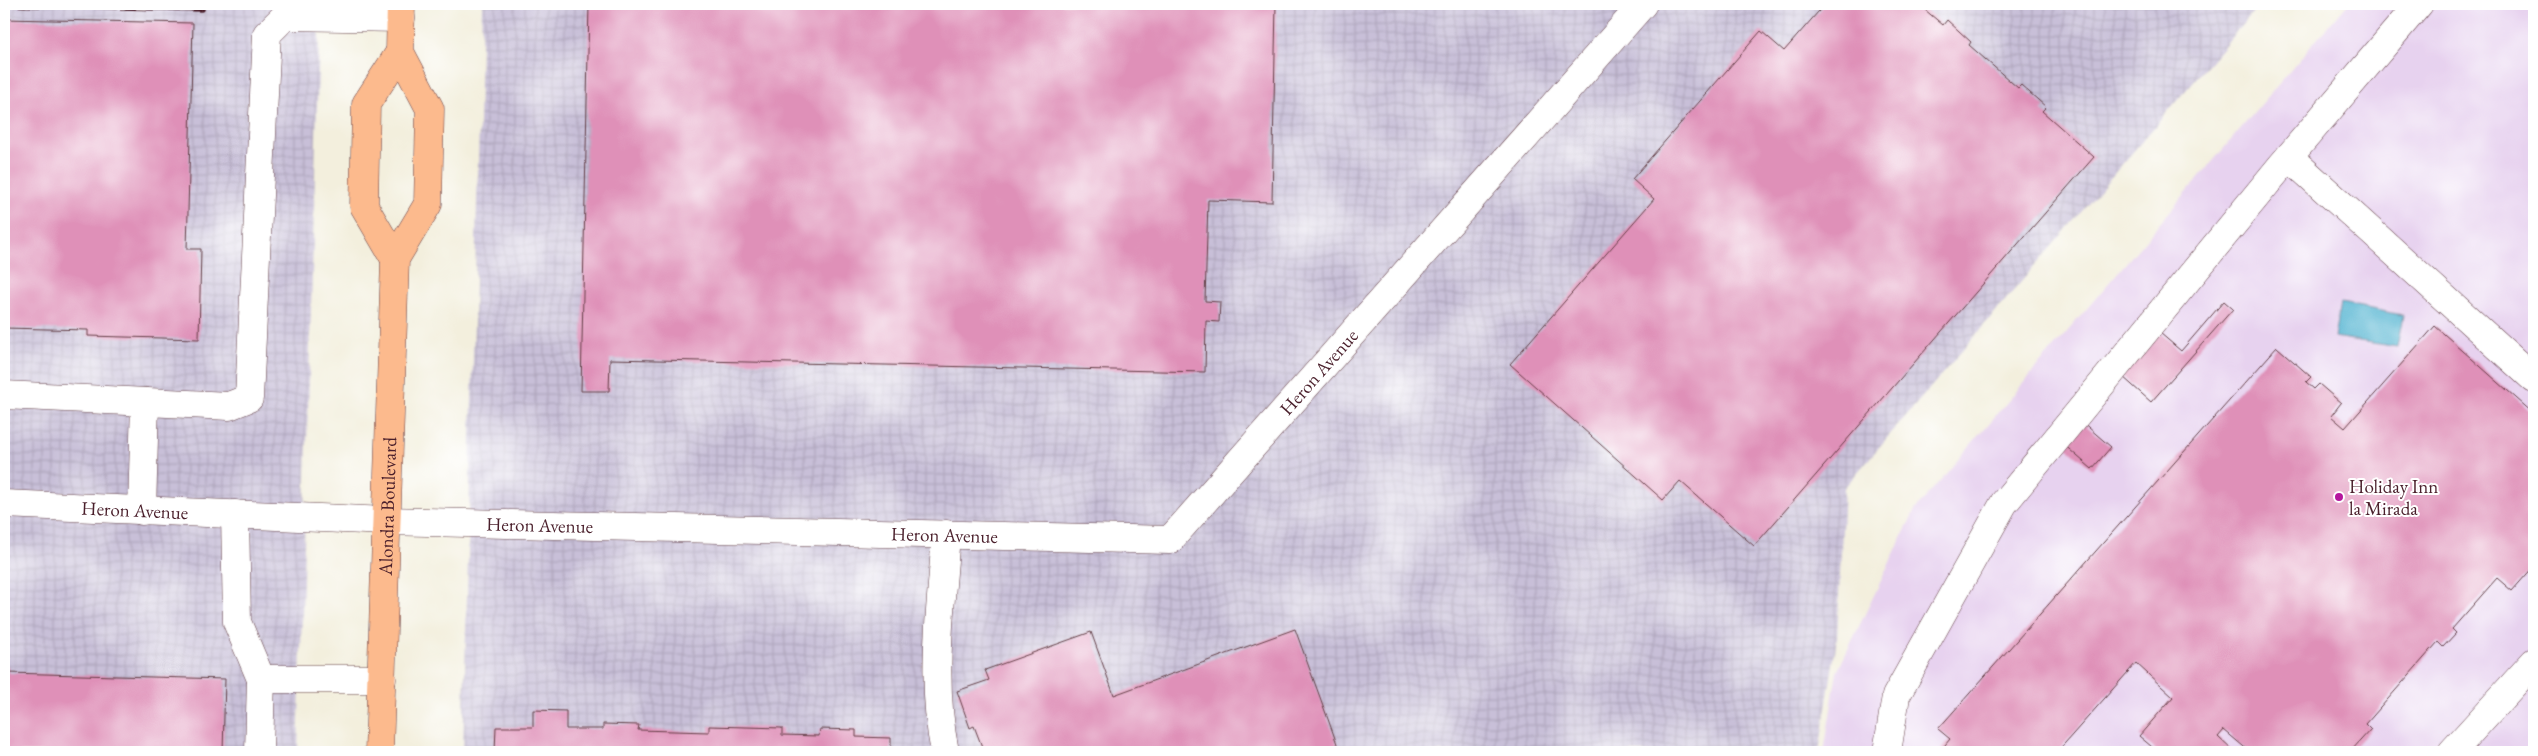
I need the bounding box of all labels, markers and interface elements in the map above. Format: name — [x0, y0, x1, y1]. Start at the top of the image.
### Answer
street label: Heron Avenue — [1274, 323, 1363, 420]
street label: Alondra Boulevard — [372, 436, 402, 577]
place label: Holiday Inn la Mirada — [2349, 474, 2438, 521]
marker: Holiday Inn la Mirada — [2333, 491, 2345, 503]
street label: Heron Avenue — [81, 495, 189, 525]
street label: Heron Avenue — [486, 511, 593, 538]
street label: Heron Avenue — [891, 521, 998, 548]

